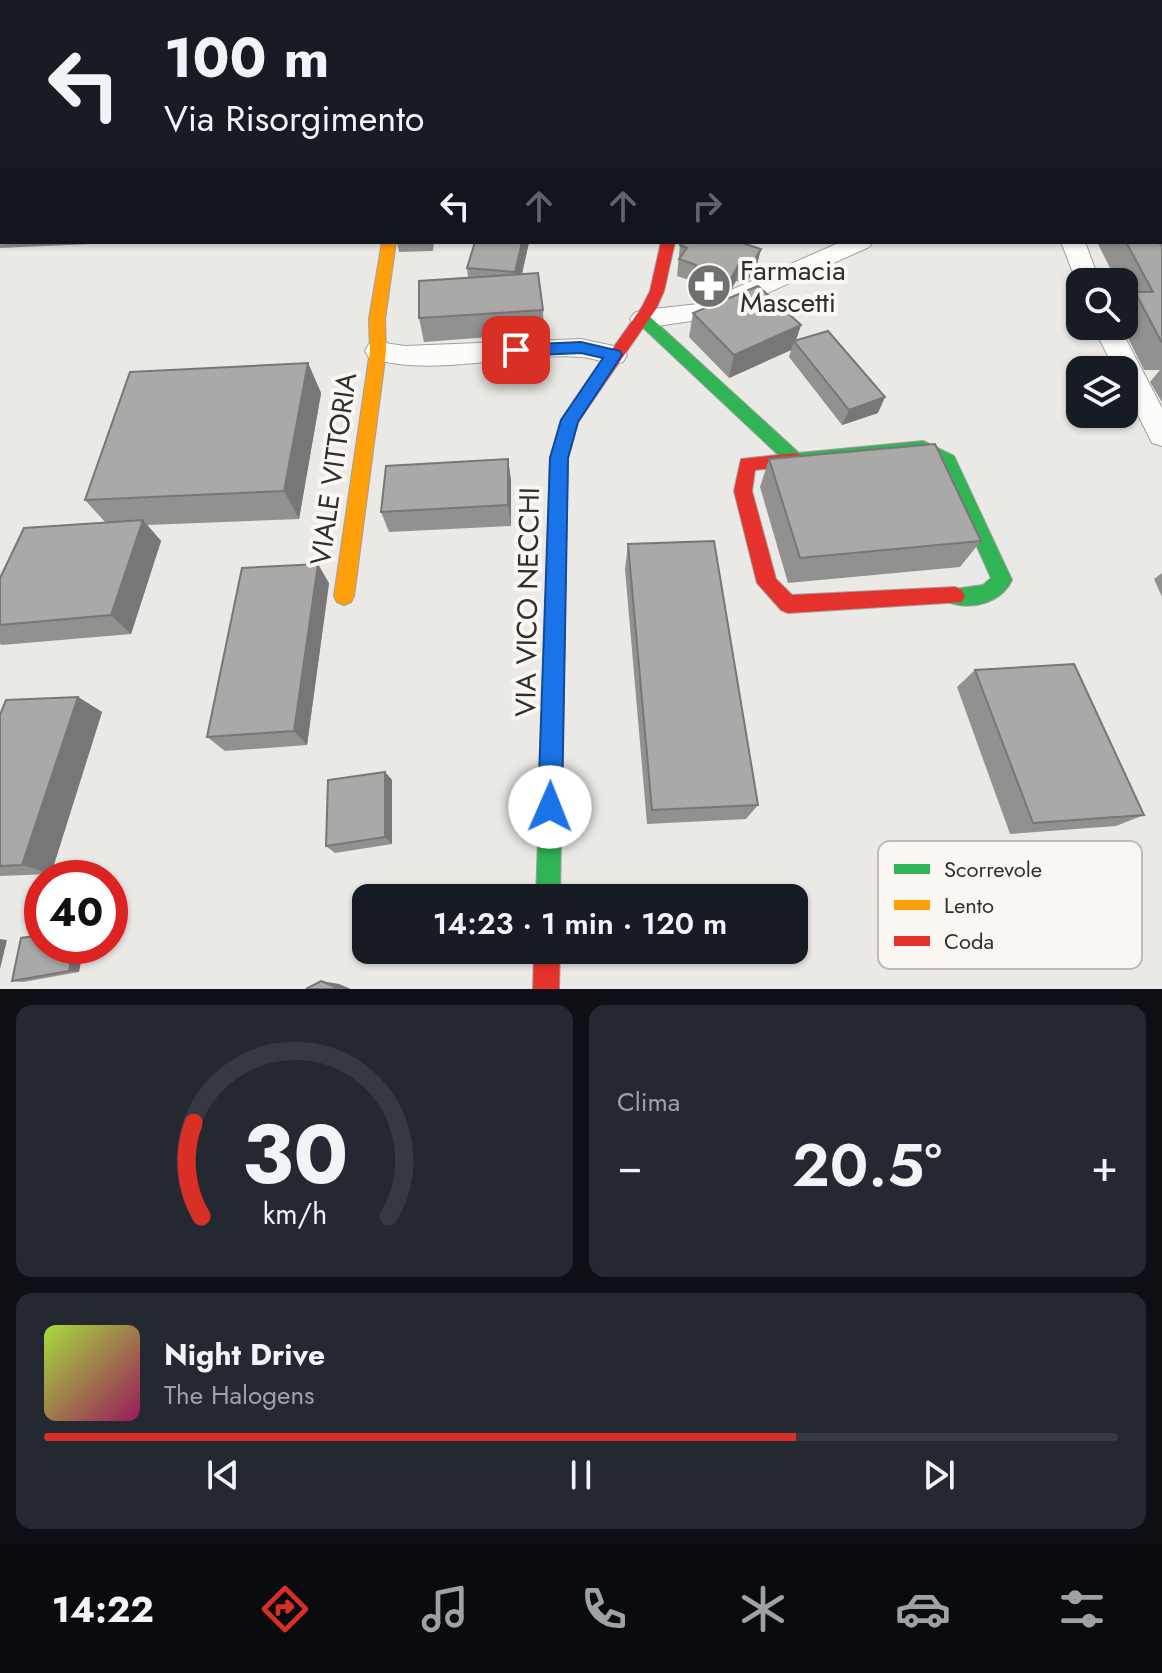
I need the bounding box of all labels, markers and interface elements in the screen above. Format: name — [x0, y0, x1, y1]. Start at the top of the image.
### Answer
text: 100 m — [164, 17, 329, 98]
icon: left — [32, 32, 136, 136]
text: Via Risorgimento — [164, 92, 424, 144]
icon: left — [433, 184, 477, 228]
icon: ahead — [517, 184, 561, 228]
icon: ahead — [601, 184, 645, 228]
icon: right — [685, 184, 729, 228]
place label: Farmacia Mascetti — [740, 250, 846, 323]
pharmacy icon: Farmacia Mascetti — [685, 262, 733, 310]
map controls — [1066, 268, 1138, 428]
button: search — [1066, 268, 1138, 340]
pin — [482, 316, 550, 384]
icon: arrive — [494, 328, 538, 372]
button: layers — [1066, 356, 1138, 428]
street label: VIALE VITTORIA — [300, 370, 367, 568]
street label: VIA VICO NECCHI — [505, 487, 550, 717]
position arrow — [508, 765, 592, 849]
legend — [878, 841, 1142, 969]
text: Scorrevole — [944, 853, 1042, 885]
speed limit sign: 40 — [24, 860, 128, 964]
text: Lento — [944, 889, 994, 921]
text: 14:23 · 1 min · 120 m — [433, 902, 727, 945]
text: Coda — [944, 925, 994, 957]
text: Clima — [617, 1083, 680, 1121]
text: 30 — [241, 1094, 348, 1214]
text: 20.5° — [792, 1122, 942, 1209]
text: − — [617, 1134, 643, 1198]
text: + — [1091, 1134, 1118, 1198]
text: km/h — [262, 1193, 327, 1235]
text: Night Drive — [164, 1333, 325, 1376]
text: The Halogens — [164, 1376, 315, 1414]
icon: previous — [201, 1453, 245, 1497]
icon: pause — [559, 1453, 603, 1497]
icon: next — [917, 1453, 961, 1497]
icon: directions — [257, 1581, 313, 1637]
icon: music — [417, 1581, 473, 1637]
icon: phone — [576, 1581, 632, 1637]
icon: climate — [735, 1581, 791, 1637]
icon: car — [895, 1581, 951, 1637]
icon: filters — [1054, 1581, 1110, 1637]
text: 14:22 — [52, 1583, 154, 1635]

